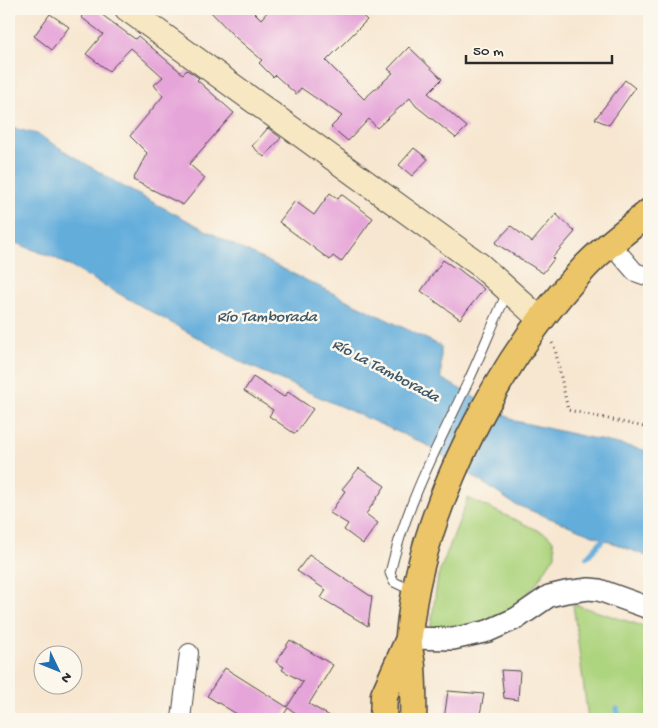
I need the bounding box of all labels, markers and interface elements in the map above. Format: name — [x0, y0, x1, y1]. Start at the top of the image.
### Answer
scale bar — [466, 32, 612, 64]
text: 50 m — [473, 43, 504, 61]
water label: Río Tamborada — [217, 309, 318, 328]
water label: Río La Tamborada — [328, 336, 443, 409]
north arrow — [32, 646, 82, 696]
text: N — [56, 668, 75, 686]

